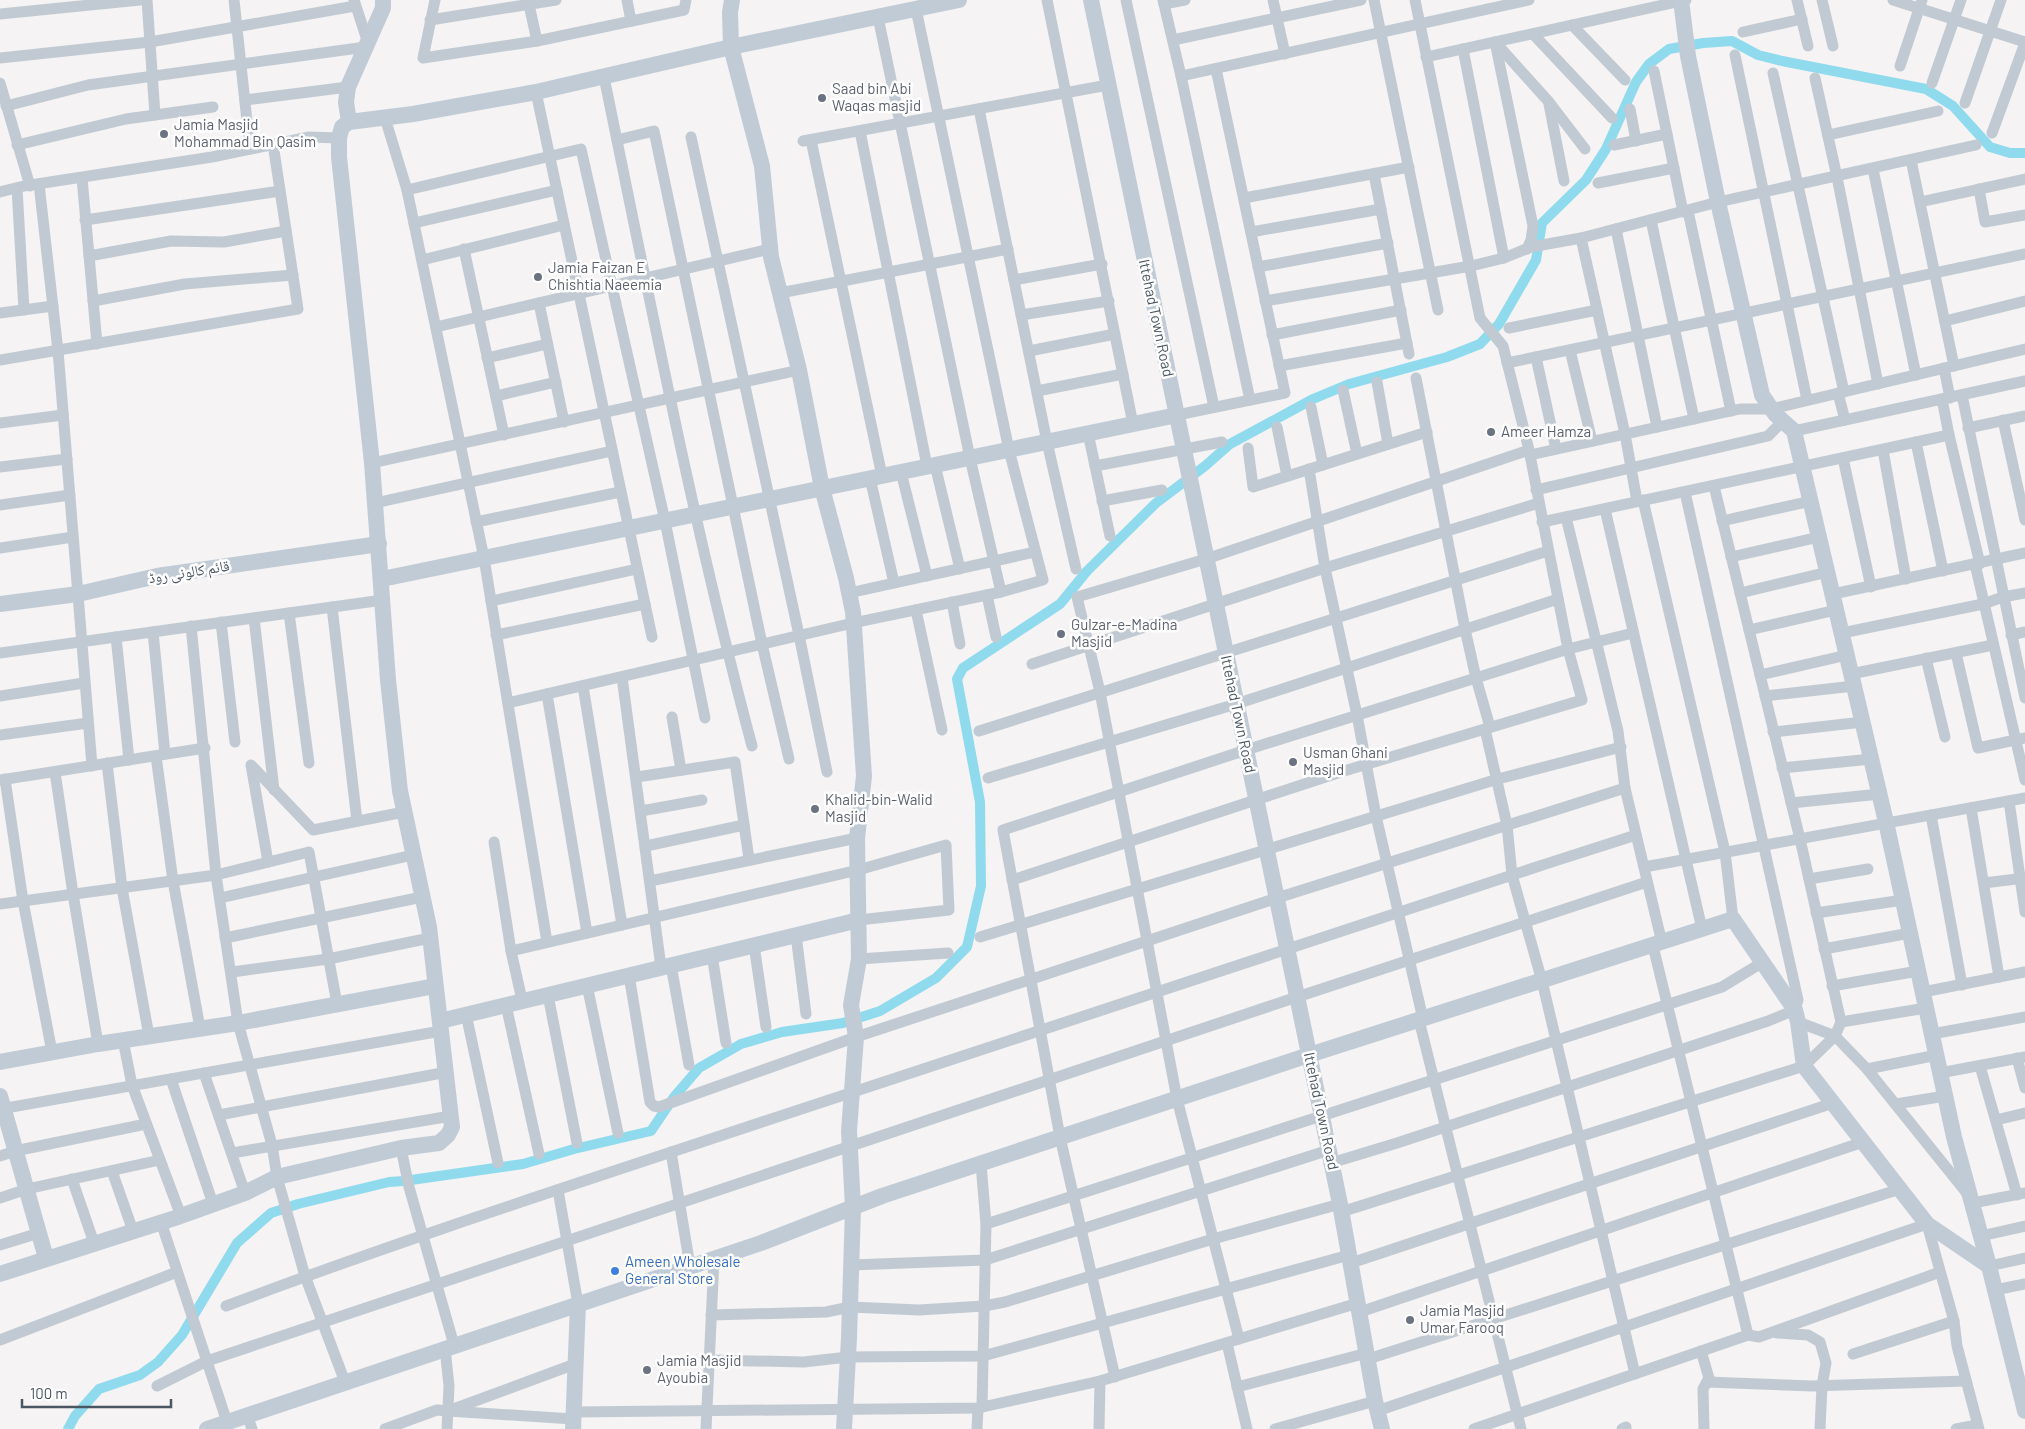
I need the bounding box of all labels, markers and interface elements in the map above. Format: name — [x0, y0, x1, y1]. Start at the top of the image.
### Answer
place label: Saad bin Abi Waqas masjid — [832, 79, 921, 114]
marker: Saad bin Abi Waqas masjid — [816, 92, 828, 104]
place label: Jamia Masjid Mohammad Bin Qasim — [174, 115, 316, 150]
marker: Jamia Masjid Mohammad Bin Qasim — [158, 128, 170, 140]
street label: Ittehad Town Road — [1136, 257, 1178, 378]
place label: Jamia Faizan E Chishtia Naeemia — [548, 258, 662, 293]
marker: Jamia Faizan E Chishtia Naeemia — [532, 271, 544, 283]
place label: Ameer Hamza — [1501, 422, 1591, 440]
marker: Ameer Hamza — [1485, 426, 1497, 438]
street label: قائم کالونی روڈ — [147, 556, 231, 588]
place label: Gulzar-e-Madina Masjid — [1071, 615, 1177, 650]
marker: Gulzar-e-Madina Masjid — [1055, 628, 1067, 640]
street label: Ittehad Town Road — [1218, 653, 1260, 774]
place label: Usman Ghani Masjid — [1303, 743, 1388, 778]
marker: Usman Ghani Masjid — [1287, 756, 1299, 768]
place label: Khalid-bin-Walid Masjid — [825, 790, 933, 825]
marker: Khalid-bin-Walid Masjid — [809, 803, 821, 815]
street label: Ittehad Town Road — [1301, 1050, 1343, 1171]
place label: Ameen Wholesale General Store — [625, 1252, 740, 1287]
marker: Ameen Wholesale General Store — [609, 1265, 621, 1277]
place label: Jamia Masjid Umar Farooq — [1420, 1301, 1505, 1336]
marker: Jamia Masjid Umar Farooq — [1404, 1314, 1416, 1326]
place label: Jamia Masjid Ayoubia — [657, 1351, 742, 1386]
marker: Jamia Masjid Ayoubia — [641, 1364, 653, 1376]
scale bar — [22, 1376, 171, 1408]
text: 100 m — [30, 1384, 68, 1402]

